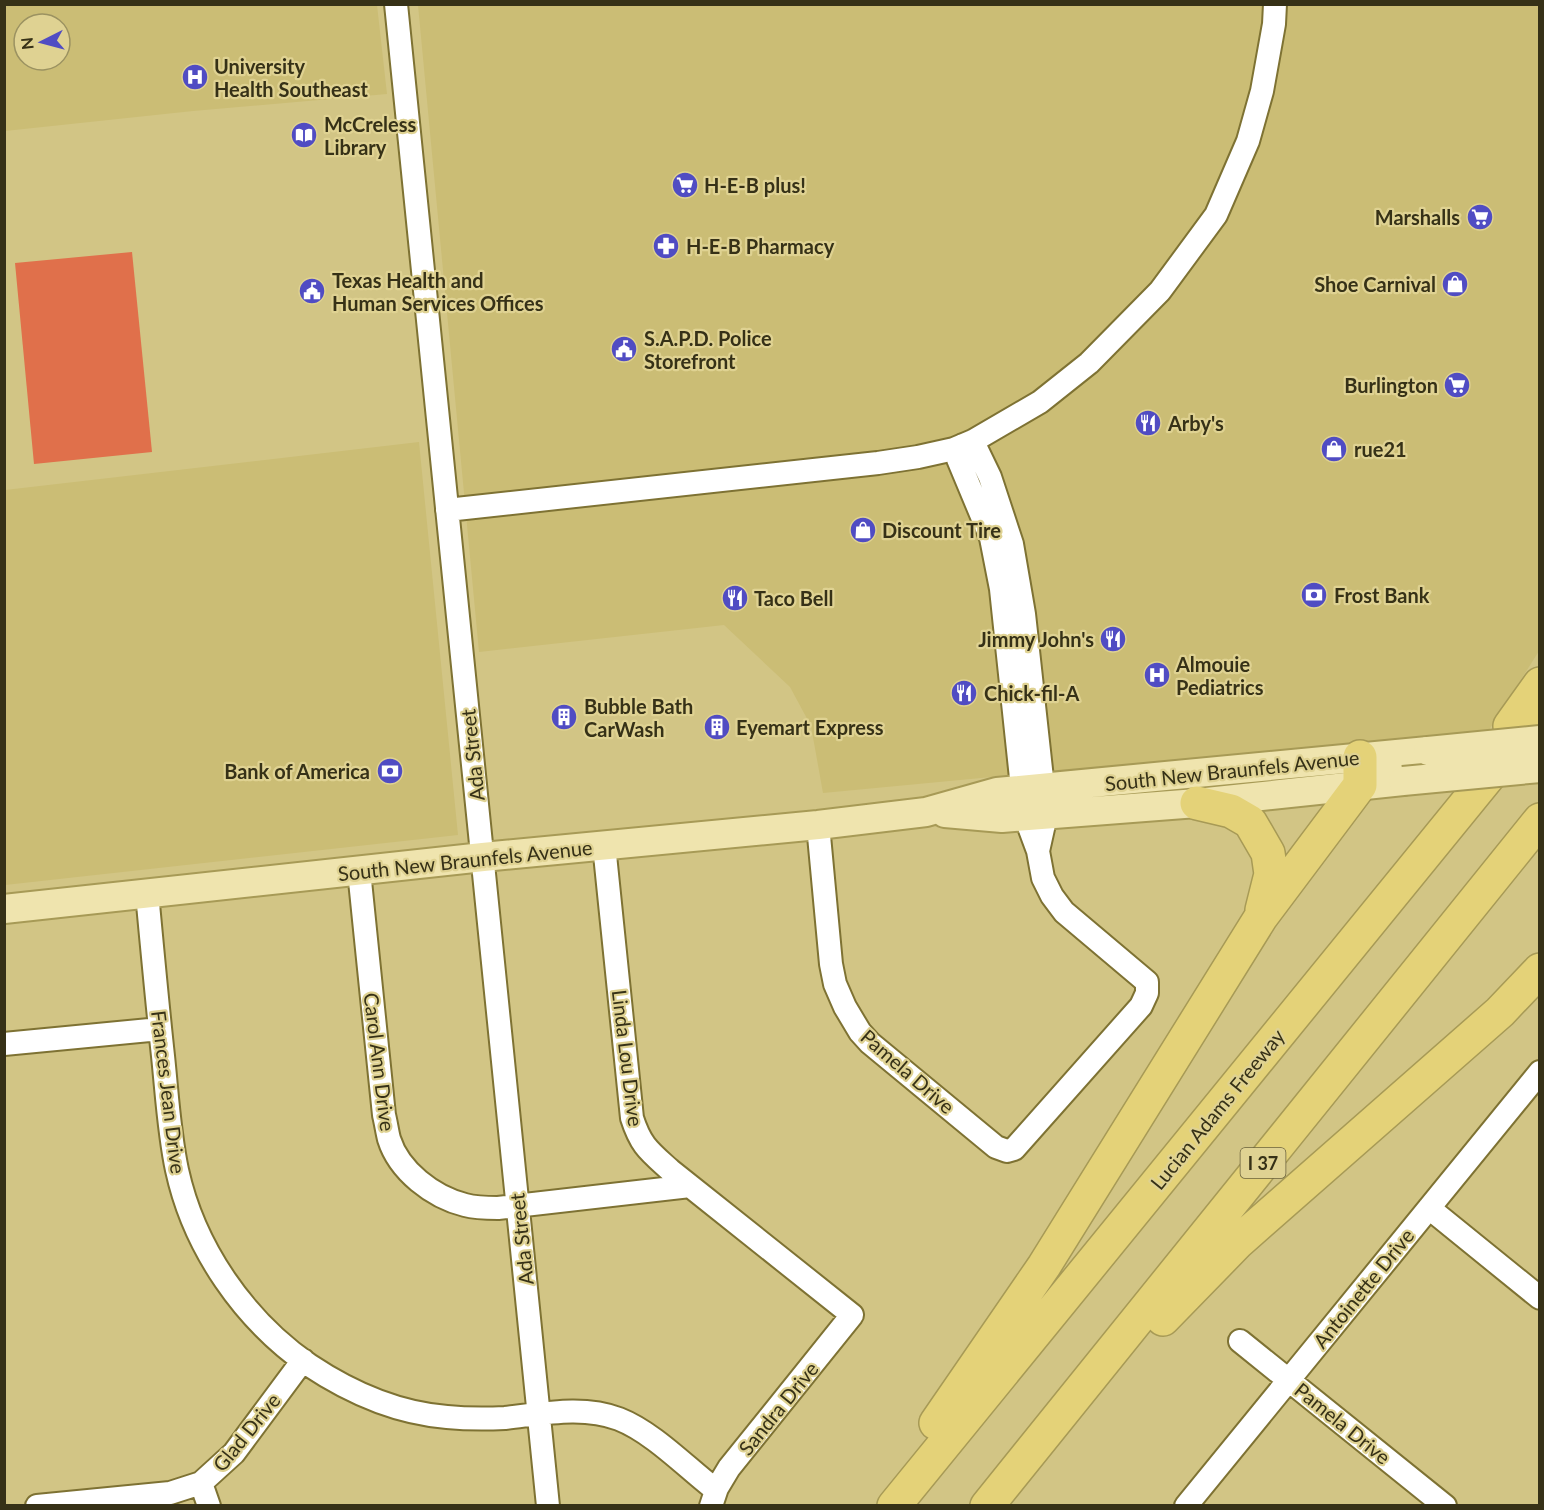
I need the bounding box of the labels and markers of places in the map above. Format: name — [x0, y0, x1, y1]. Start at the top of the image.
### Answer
place label: University Health Southeast — [214, 54, 369, 101]
hospital icon: University Health Southeast — [180, 62, 210, 92]
place label: McCreless Library — [324, 112, 417, 159]
library icon: McCreless Library — [289, 120, 319, 150]
supermarket icon: H-E-B plus! — [670, 170, 700, 200]
place label: H-E-B plus! — [704, 173, 806, 197]
supermarket icon: Marshalls — [1465, 202, 1495, 232]
place label: Marshalls — [1375, 205, 1460, 229]
pharmacy icon: H-E-B Pharmacy — [651, 231, 681, 261]
place label: H-E-B Pharmacy — [686, 234, 835, 258]
place label: Texas Health and Human Services Offices — [332, 268, 544, 315]
shop icon: Shoe Carnival — [1440, 269, 1470, 299]
place label: Shoe Carnival — [1314, 272, 1436, 296]
public building icon: Texas Health and Human Services Offices — [297, 276, 327, 306]
place label: S.A.P.D. Police Storefront — [644, 326, 772, 373]
public building icon: S.A.P.D. Police Storefront — [609, 334, 639, 364]
supermarket icon: Burlington — [1442, 370, 1472, 400]
place label: Burlington — [1344, 373, 1438, 397]
restaurant icon: Arby's — [1133, 408, 1163, 438]
place label: Arby's — [1167, 411, 1224, 435]
shop icon: rue21 — [1319, 434, 1349, 464]
place label: rue21 — [1354, 437, 1407, 461]
shop icon: Discount Tire — [848, 515, 878, 545]
place label: Discount Tire — [882, 518, 1001, 542]
bank icon: Frost Bank — [1299, 580, 1329, 610]
restaurant icon: Taco Bell — [720, 583, 750, 613]
place label: Frost Bank — [1334, 583, 1430, 607]
place label: Taco Bell — [754, 586, 833, 610]
restaurant icon: Jimmy John's — [1098, 624, 1128, 654]
place label: Jimmy John's — [978, 627, 1094, 651]
place label: Almouie Pediatrics — [1175, 652, 1264, 699]
hospital icon: Almouie Pediatrics — [1142, 660, 1172, 690]
restaurant icon: Chick-fil-A — [949, 678, 979, 708]
place label: Chick-fil-A — [984, 681, 1079, 705]
place label: Bubble Bath CarWash — [584, 694, 693, 741]
building icon: Bubble Bath CarWash — [549, 702, 579, 732]
building icon: Eyemart Express — [702, 712, 732, 742]
place label: Eyemart Express — [736, 715, 884, 739]
bank icon: Bank of America — [375, 756, 405, 786]
place label: Bank of America — [224, 759, 370, 783]

